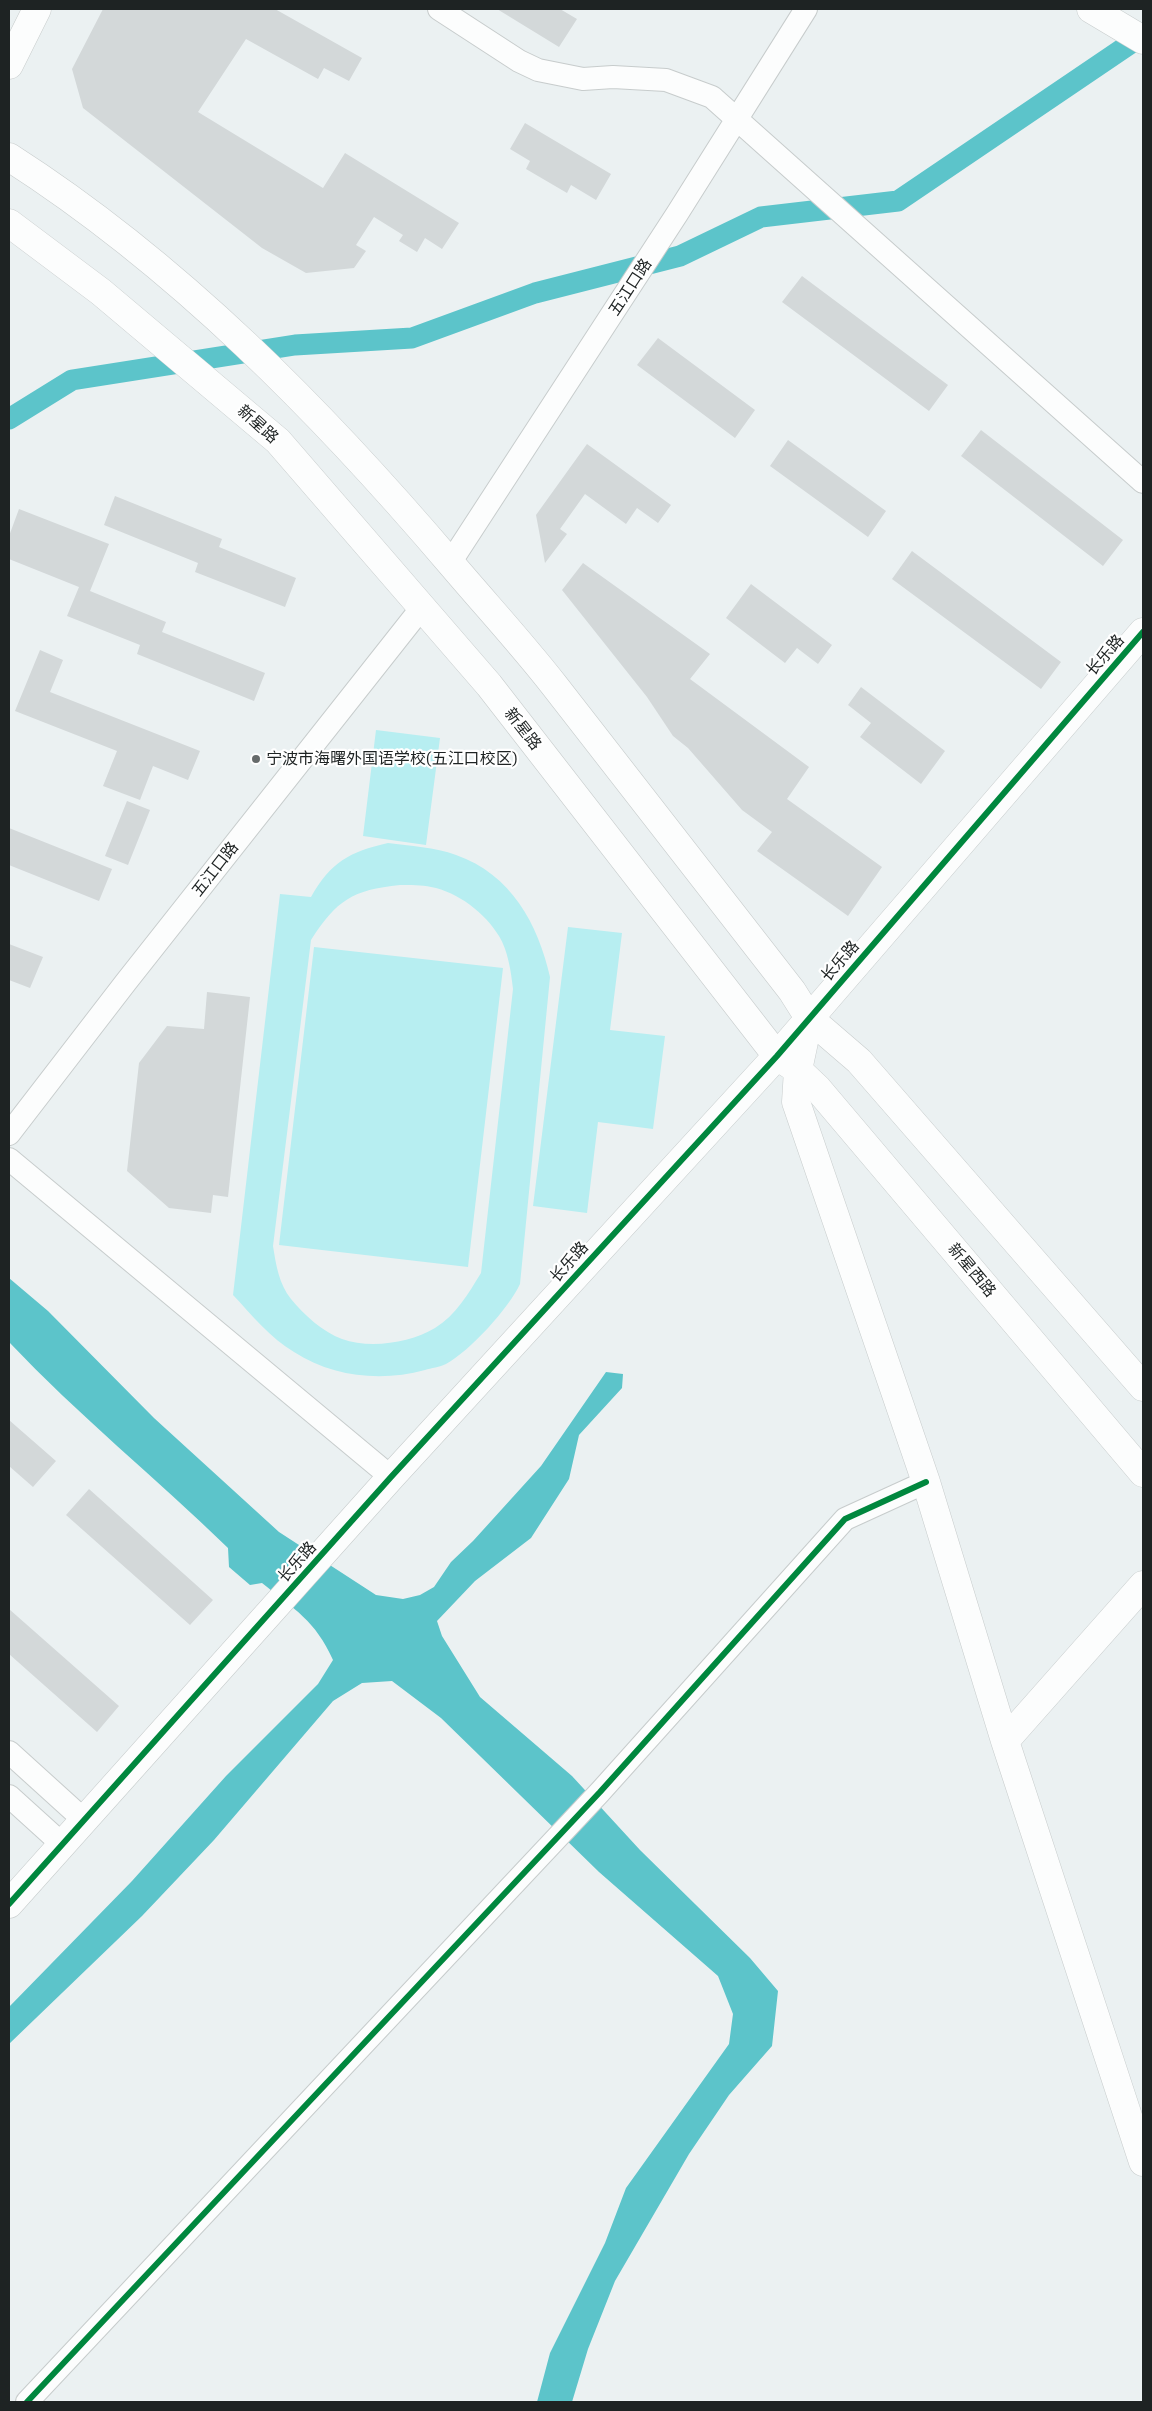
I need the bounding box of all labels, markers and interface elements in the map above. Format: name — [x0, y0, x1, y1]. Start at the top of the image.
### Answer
street label: 五江口路 — [605, 255, 655, 319]
street label: 新星路 — [234, 401, 282, 447]
street label: 长乐路 — [1082, 631, 1128, 679]
street label: 新星路 — [501, 704, 545, 754]
place label: 宁波市海曙外国语学校(五江口校区) — [266, 749, 517, 769]
marker: 宁波市海曙外国语学校(五江口校区) — [250, 753, 262, 765]
street label: 五江口路 — [188, 838, 242, 900]
street label: 长乐路 — [817, 937, 863, 985]
street label: 长乐路 — [546, 1238, 592, 1286]
street label: 新星西路 — [944, 1239, 1000, 1301]
street label: 长乐路 — [274, 1538, 320, 1586]

